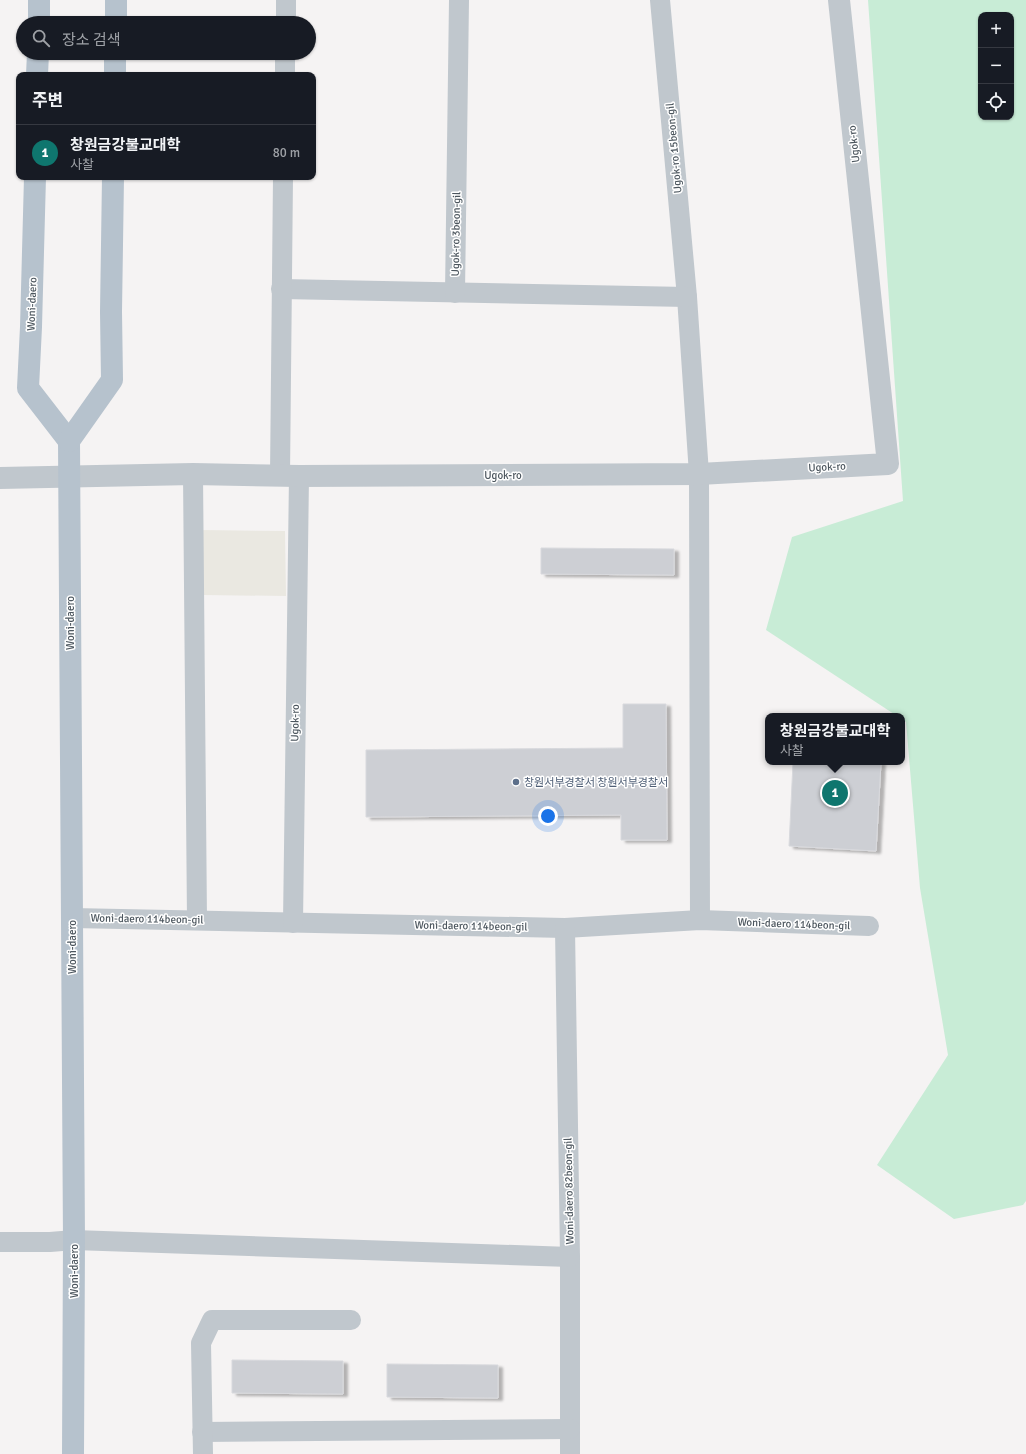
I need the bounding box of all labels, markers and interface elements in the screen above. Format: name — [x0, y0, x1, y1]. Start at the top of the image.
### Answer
map controls — [978, 12, 1014, 120]
button: + — [978, 12, 1014, 48]
search box — [16, 16, 316, 60]
icon: search — [30, 27, 52, 49]
text: 장소 검색 — [62, 31, 121, 49]
button: − — [978, 48, 1014, 84]
button: locate — [978, 84, 1014, 120]
text: 주변 — [32, 90, 63, 111]
street label: Ugok-ro 15beon-gil — [664, 102, 684, 194]
street label: Ugok-ro — [846, 124, 862, 163]
text: 창원금강불교대학 — [70, 136, 180, 154]
text: 1 — [41, 145, 49, 161]
text: 80 m — [273, 145, 300, 161]
text: 사찰 — [70, 157, 94, 173]
street label: Ugok-ro 3beon-gil — [449, 192, 463, 276]
street label: Woni-daero — [25, 277, 39, 331]
street label: Ugok-ro — [808, 460, 846, 474]
street label: Ugok-ro — [484, 469, 522, 482]
street label: Woni-daero — [64, 596, 77, 650]
street label: Ugok-ro — [288, 704, 302, 742]
popup — [765, 713, 905, 765]
text: 창원금강불교대학 — [780, 722, 890, 740]
text: 사찰 — [780, 743, 804, 759]
place label: 창원서부경찰서 창원서부경찰서 — [524, 776, 668, 789]
marker: 창원서부경찰서 창원서부경찰서 — [511, 777, 521, 787]
pin: 1 — [822, 778, 848, 808]
your location — [538, 806, 558, 826]
street label: Woni-daero 114beon-gil — [90, 912, 204, 926]
street label: Woni-daero 114beon-gil — [737, 916, 851, 932]
street label: Woni-daero 114beon-gil — [414, 919, 528, 933]
street label: Woni-daero — [66, 920, 79, 974]
street label: Woni-daero 82beon-gil — [562, 1137, 576, 1245]
street label: Woni-daero — [68, 1244, 81, 1298]

